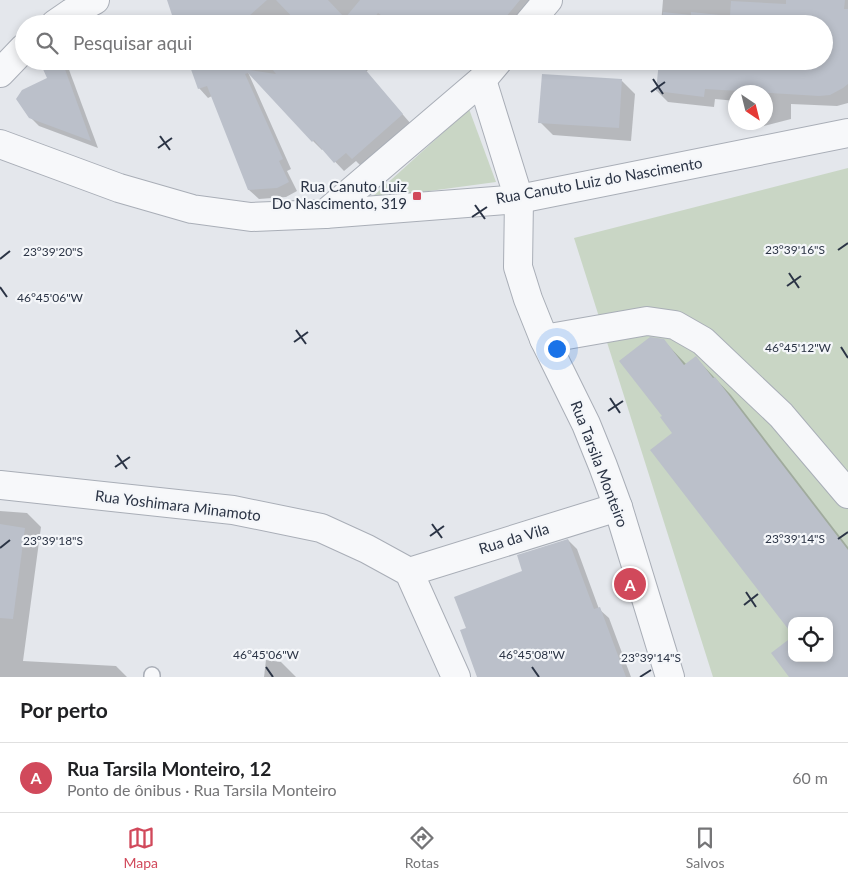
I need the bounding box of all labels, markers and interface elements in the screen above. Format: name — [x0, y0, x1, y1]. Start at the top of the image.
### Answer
search box — [15, 15, 833, 70]
icon: search — [33, 29, 61, 57]
text: Pesquisar aqui — [73, 31, 192, 54]
north arrow — [728, 85, 773, 130]
street label: Rua Canuto Luiz do Nascimento — [494, 153, 704, 207]
place label: Rua Canuto Luiz Do Nascimento, 319 — [272, 177, 407, 212]
marker: Rua Canuto Luiz Do Nascimento, 319 — [411, 190, 423, 202]
text: 23°39'16"S — [765, 242, 825, 257]
text: 23°39'20"S — [23, 244, 83, 259]
text: 46°45'06"W — [17, 290, 84, 305]
your location — [544, 336, 570, 362]
text: 46°45'12"W — [765, 340, 832, 355]
street label: Rua Tarsila Monteiro — [567, 398, 632, 530]
street label: Rua Yoshimara Minamoto — [94, 486, 262, 524]
street label: Rua da Vila — [476, 519, 551, 557]
text: 23°39'14"S — [765, 531, 825, 546]
text: 23°39'18"S — [23, 533, 83, 548]
pin: A — [614, 565, 646, 603]
map controls — [788, 617, 833, 662]
button: locate — [788, 617, 833, 662]
text: 46°45'06"W — [233, 647, 300, 662]
text: 46°45'08"W — [499, 647, 566, 662]
text: 23°39'14"S — [621, 650, 681, 665]
text: Por perto — [20, 697, 108, 722]
text: Rua Tarsila Monteiro, 12 — [67, 757, 271, 780]
text: A — [30, 768, 42, 787]
text: 60 m — [792, 768, 828, 787]
text: Ponto de ônibus · Rua Tarsila Monteiro — [67, 780, 337, 799]
tab: Mapa — [123, 824, 158, 871]
tab: Rotas — [405, 824, 439, 871]
tab: Salvos — [686, 824, 725, 871]

